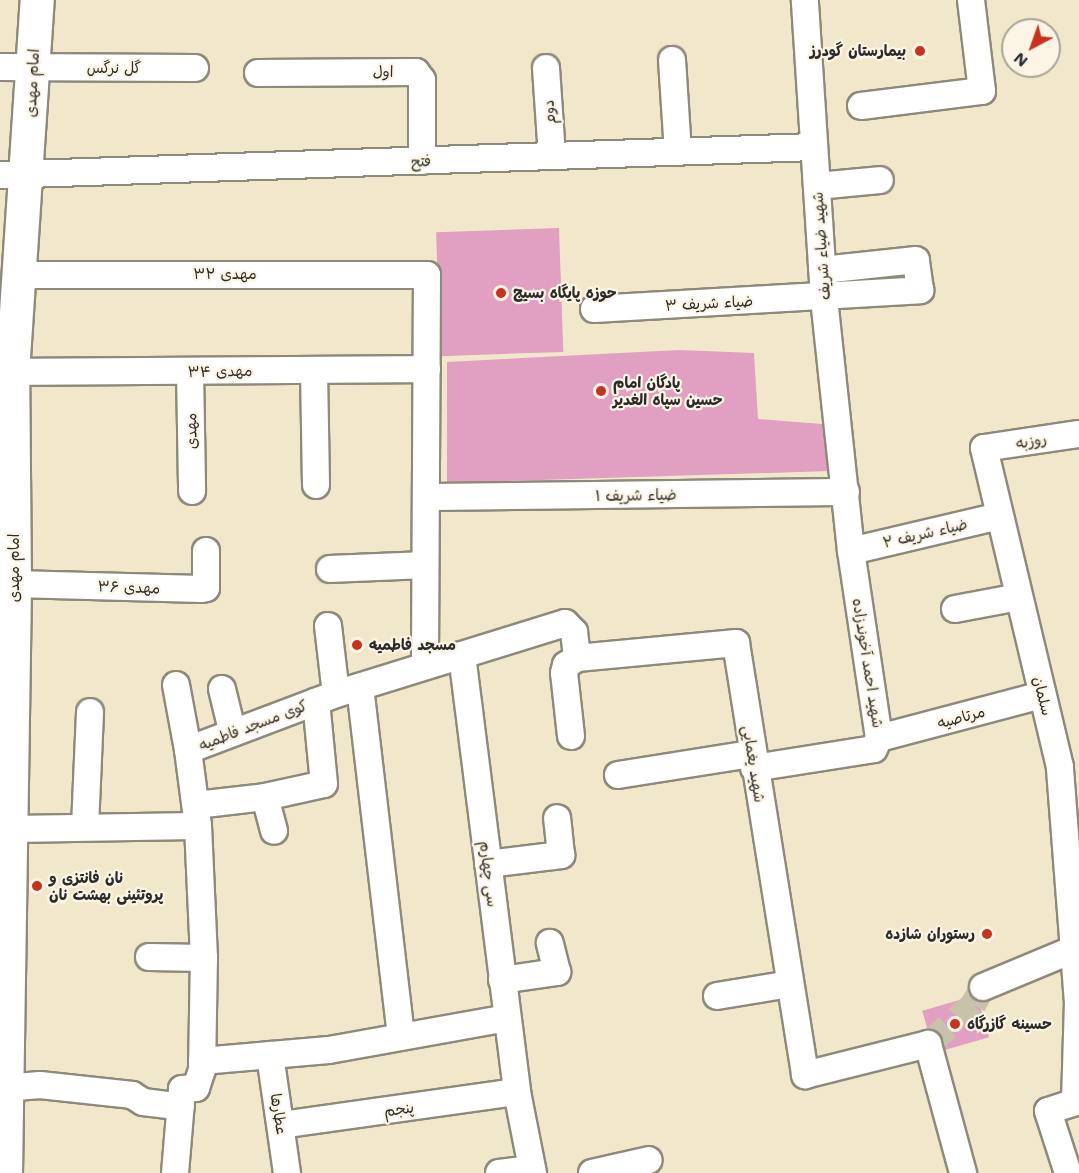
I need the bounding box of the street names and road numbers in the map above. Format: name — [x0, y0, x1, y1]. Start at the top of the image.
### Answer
street label: امام مهدی — [21, 48, 43, 118]
street label: گل نرگس — [87, 59, 141, 77]
street label: اول — [373, 63, 393, 81]
street label: دوم — [539, 99, 559, 125]
street label: فتح — [411, 152, 431, 170]
street label: شهید ضیاء شریف — [808, 191, 834, 301]
street label: مهدی ۳۲ — [193, 265, 257, 283]
street label: ضیاء شریف ۳ — [664, 292, 754, 314]
street label: مهدی ۳۴ — [188, 361, 252, 381]
street label: مهدی — [182, 413, 200, 449]
street label: روزبه — [1014, 430, 1048, 452]
street label: ضیاء شریف ۱ — [595, 485, 677, 505]
street label: ضیاء شریف ۲ — [881, 515, 969, 551]
street label: امام مهدی — [5, 534, 23, 602]
street label: مهدی ۳۶ — [97, 577, 161, 597]
street label: شهید احمد آخوندزاده — [849, 597, 887, 729]
street label: سلمان — [1029, 675, 1057, 717]
street label: کوی مسجد فاطمیه — [196, 696, 310, 754]
street label: مرتاصیه — [935, 702, 987, 732]
street label: شهید یغمایی — [739, 724, 769, 804]
street label: سی چهارم — [476, 840, 502, 908]
street label: عطارها — [267, 1092, 291, 1136]
street label: پنجم — [383, 1098, 415, 1120]

